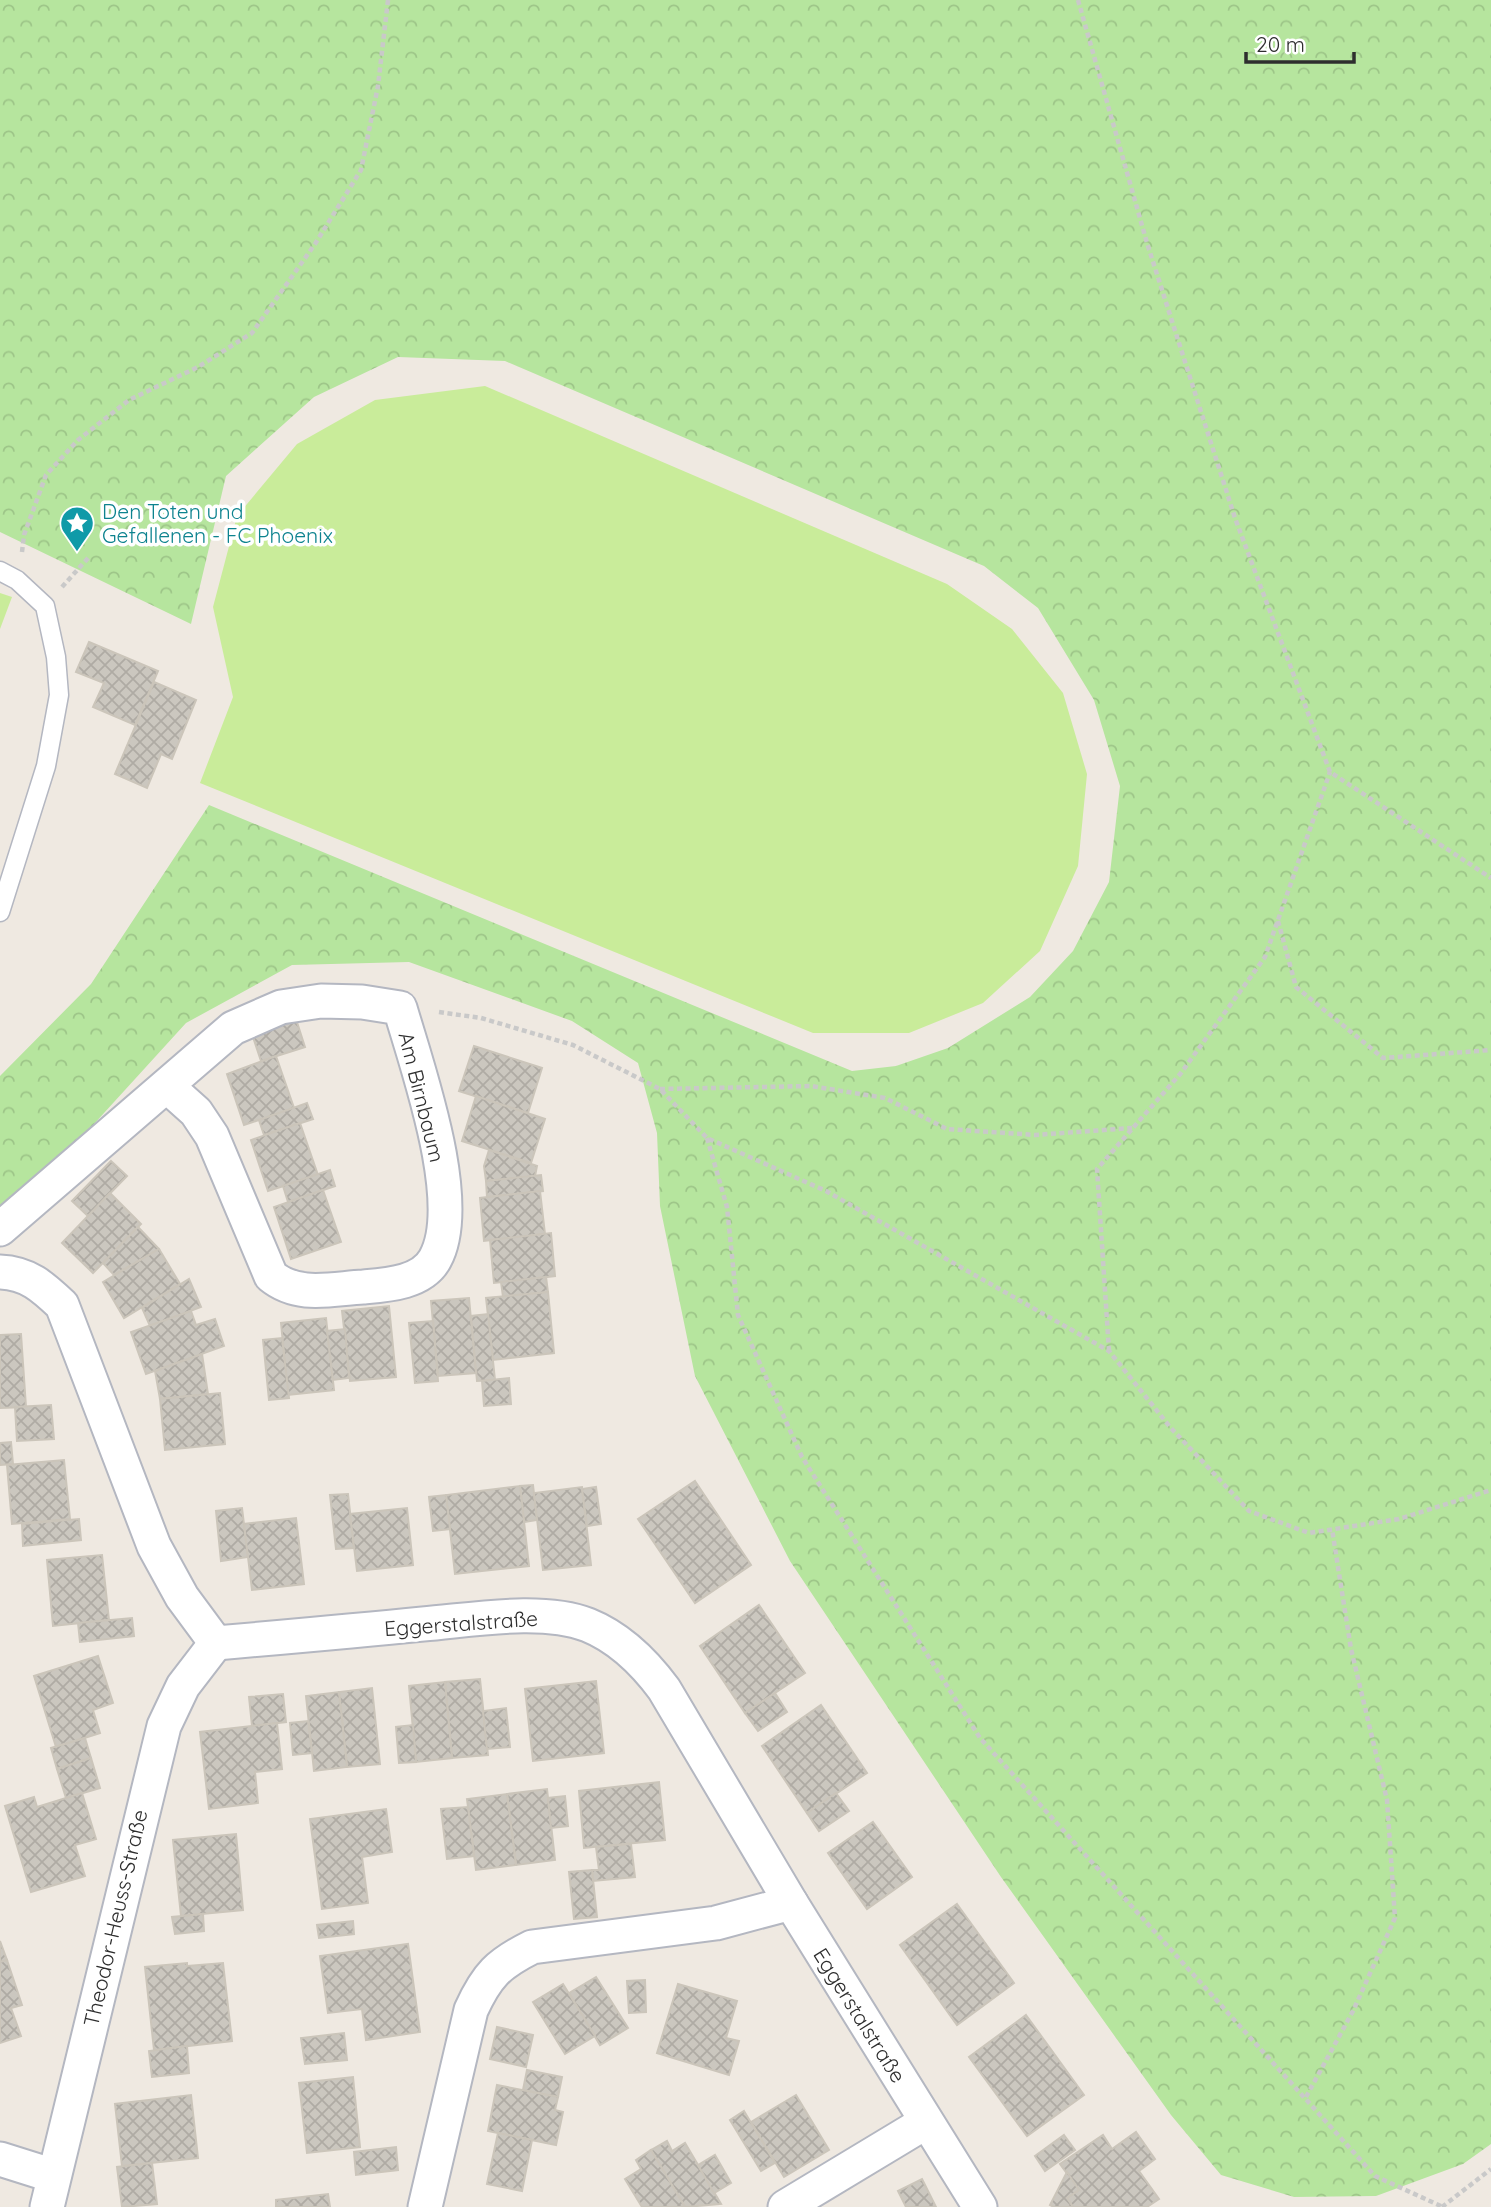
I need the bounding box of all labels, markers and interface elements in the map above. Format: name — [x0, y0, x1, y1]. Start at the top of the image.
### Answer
scale bar — [1246, 21, 1354, 65]
text: 20 m — [1256, 31, 1305, 57]
place label: Den Toten und Gefallenen - FC Phoenix — [102, 498, 333, 548]
place icon: Den Toten und Gefallenen - FC Phoenix — [58, 504, 96, 553]
street label: Am Birnbaum — [393, 1029, 451, 1165]
street label: Eggerstalstraße — [383, 1605, 539, 1641]
street label: Theodor-Heuss-Straße — [77, 1807, 153, 2029]
street label: Eggerstalstraße — [808, 1943, 912, 2087]

